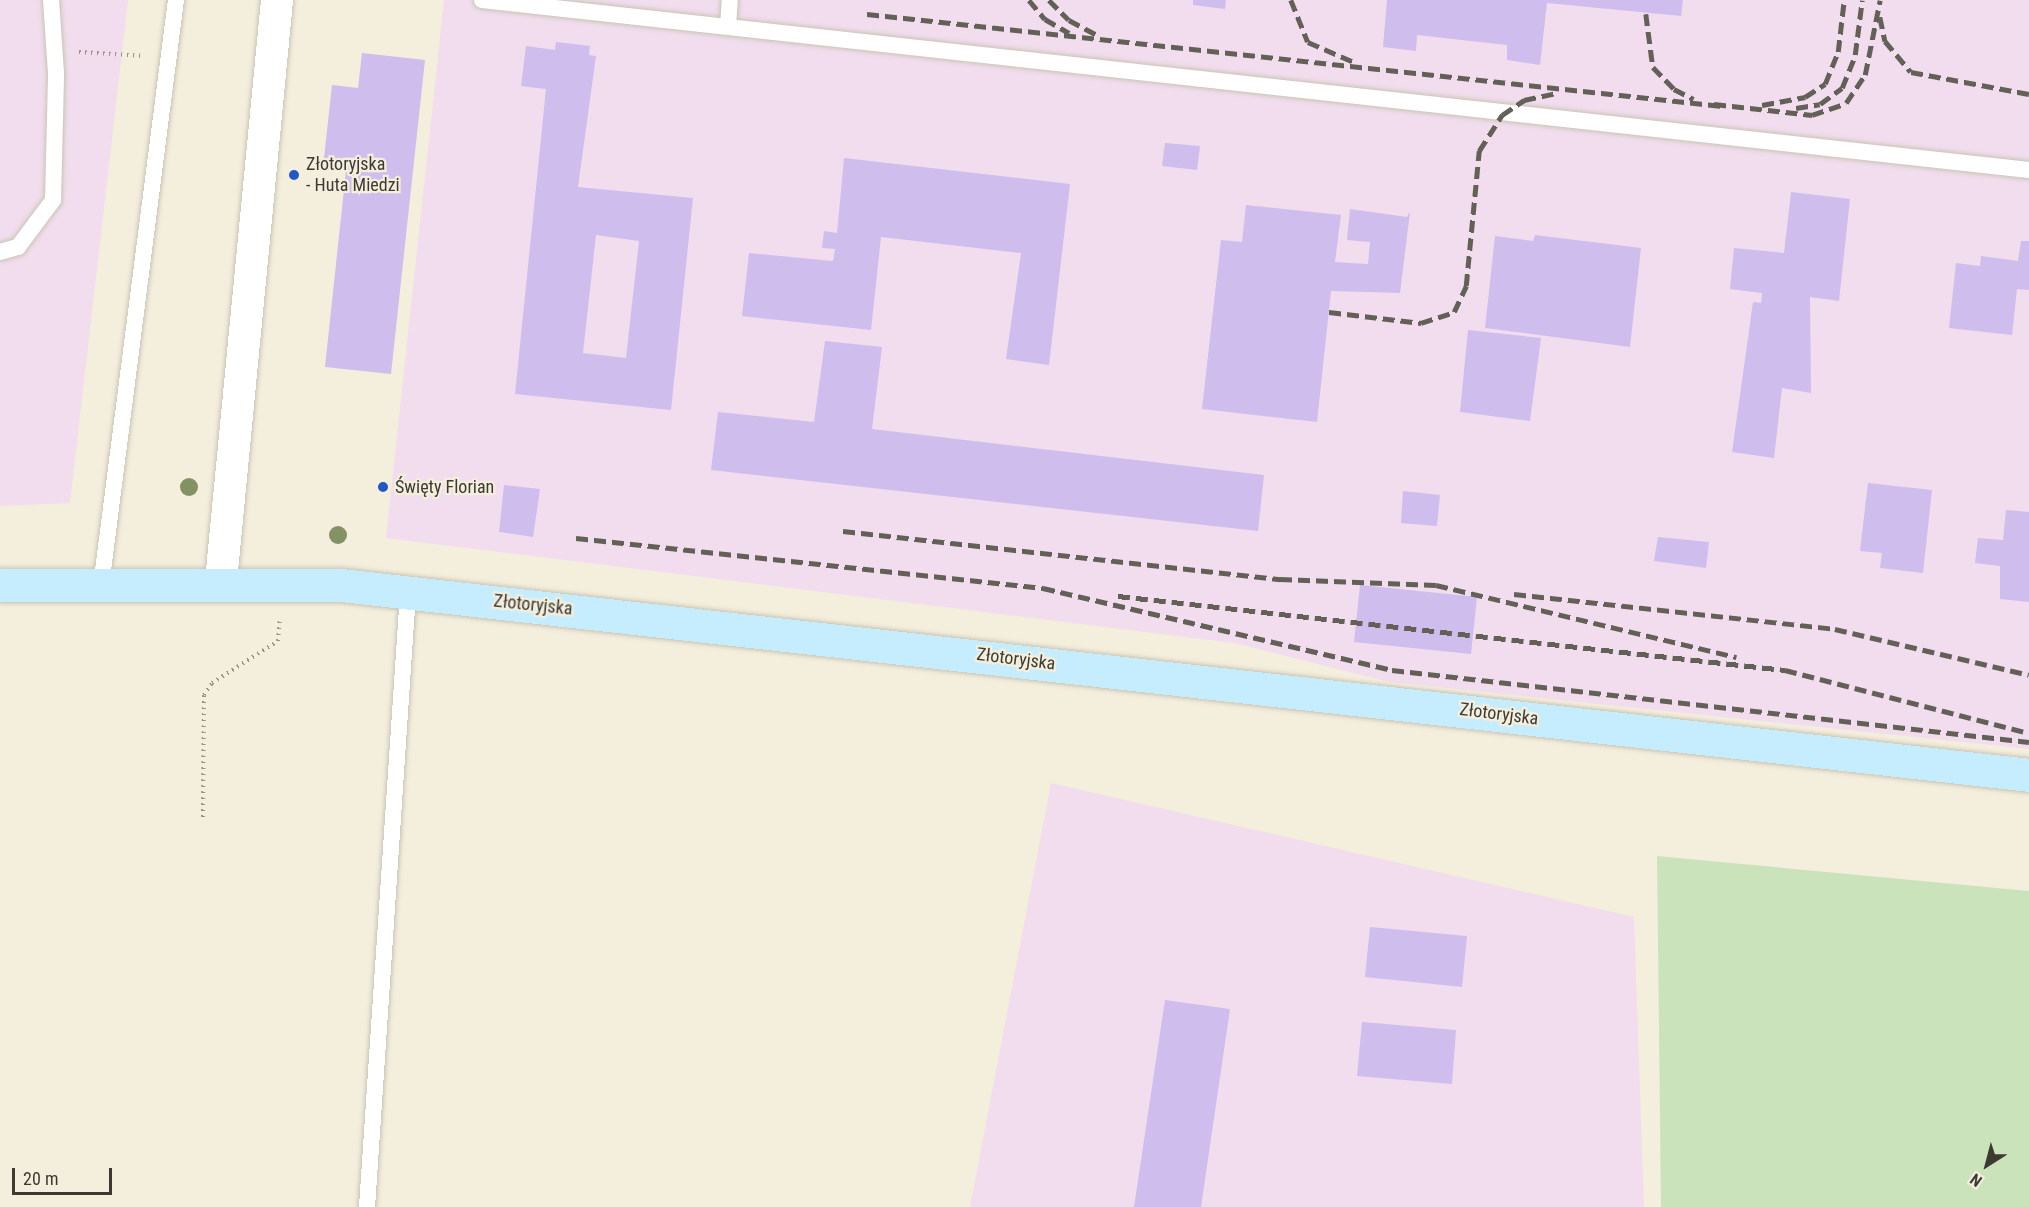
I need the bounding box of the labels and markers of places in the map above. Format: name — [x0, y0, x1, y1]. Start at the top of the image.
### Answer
place label: Złotoryjska - Huta Miedzi — [306, 154, 400, 196]
marker: Złotoryjska - Huta Miedzi — [287, 168, 301, 182]
place label: Święty Florian — [395, 476, 494, 498]
marker: Święty Florian — [376, 480, 390, 494]

